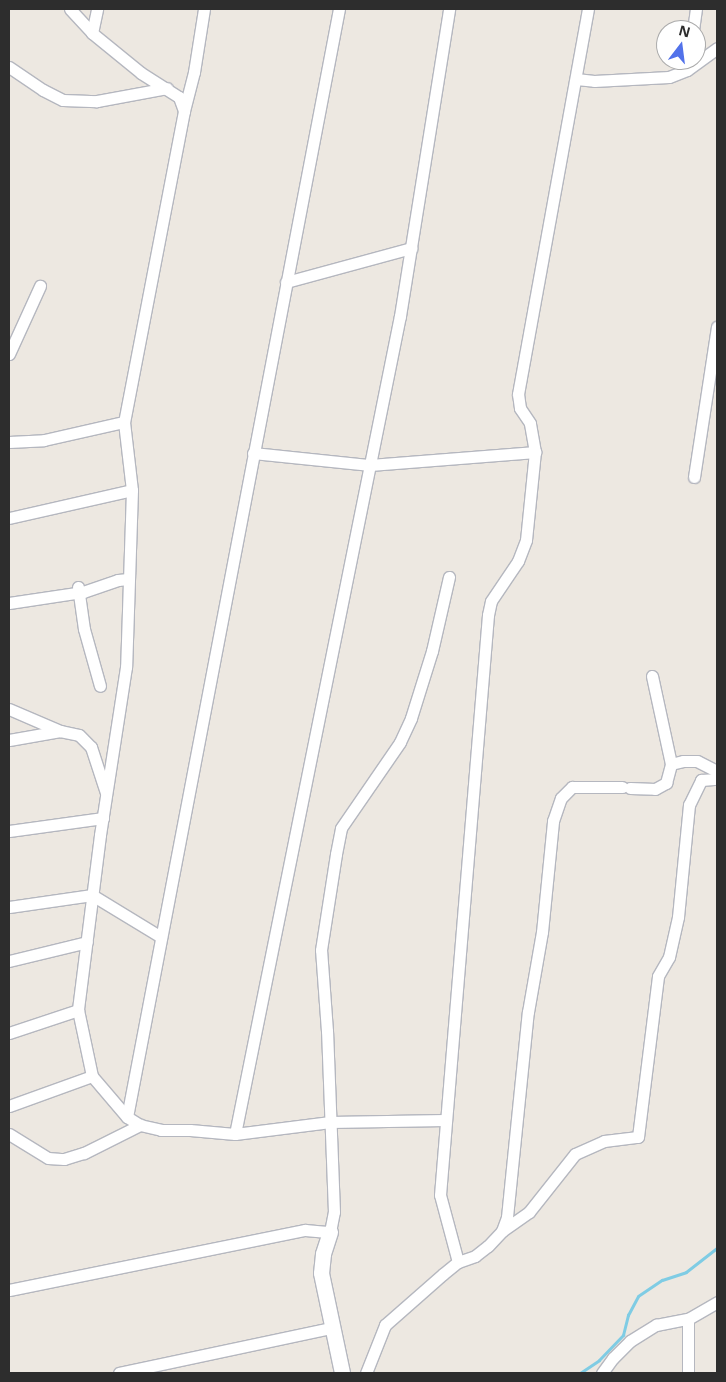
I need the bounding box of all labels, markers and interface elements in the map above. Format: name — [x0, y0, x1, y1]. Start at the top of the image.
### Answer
north arrow — [656, 20, 706, 70]
text: N — [677, 20, 693, 42]

